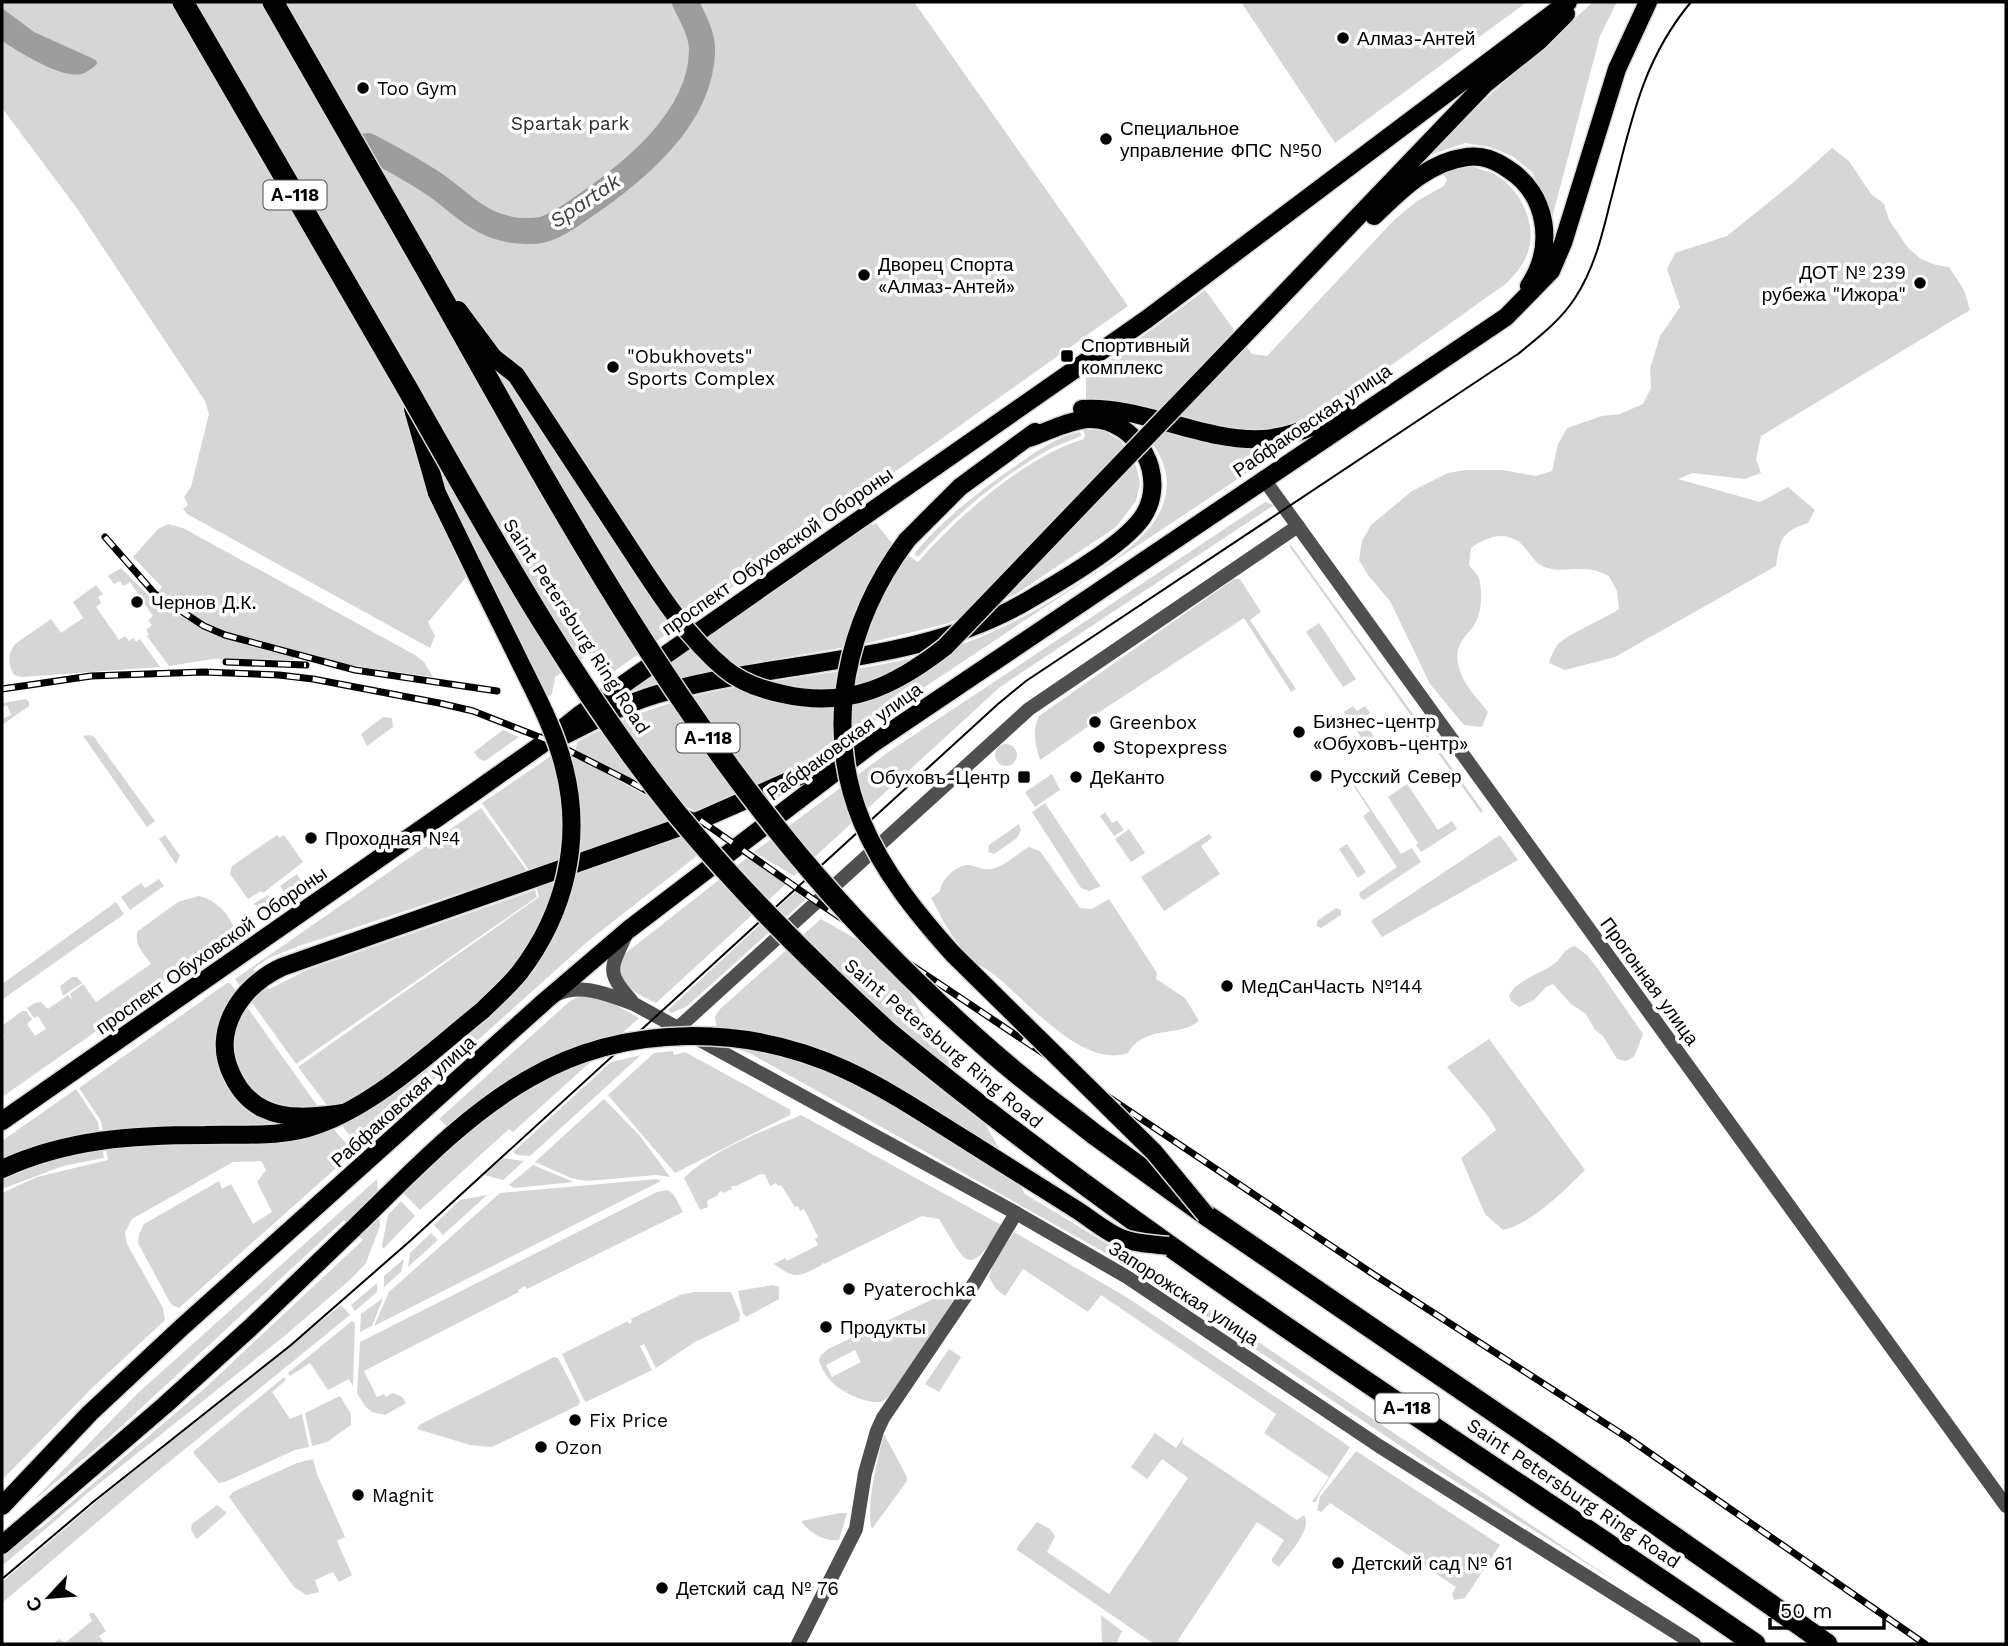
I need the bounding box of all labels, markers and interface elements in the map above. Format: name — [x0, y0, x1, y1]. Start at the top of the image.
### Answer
place label: Алмаз-Антей — [1357, 27, 1475, 50]
marker: Алмаз-Антей — [1335, 30, 1351, 46]
place label: Too Gym — [377, 77, 457, 100]
marker: Too Gym — [355, 80, 371, 96]
park label: Spartak park — [511, 112, 630, 135]
place label: Специальное управление ФПС №50 — [1120, 117, 1322, 162]
marker: Специальное управление ФПС №50 — [1098, 131, 1114, 147]
water label: Spartak — [545, 168, 625, 233]
road number: А-118 — [264, 180, 326, 210]
place label: Дворец Спорта «Алмаз-Антей» — [878, 253, 1015, 298]
place label: ДОТ № 239 рубежа "Ижора" — [1762, 261, 1906, 306]
marker: Дворец Спорта «Алмаз-Антей» — [856, 267, 872, 283]
marker: ДОТ № 239 рубежа "Ижора" — [1912, 275, 1928, 291]
place label: Спортивный комплекс — [1081, 334, 1190, 379]
place label: "Obukhovets" Sports Complex — [627, 345, 775, 390]
marker: Спортивный комплекс — [1059, 348, 1075, 364]
marker: "Obukhovets" Sports Complex — [605, 359, 621, 375]
street label: Рабфаковская улица — [1229, 359, 1396, 482]
street label: проспект Обуховской Обороны — [657, 462, 897, 640]
street label: Saint Petersburg Ring Road — [498, 514, 655, 738]
place label: Чернов Д.К. — [151, 591, 256, 614]
marker: Чернов Д.К. — [129, 594, 145, 610]
street label: Рабфаковская улица — [762, 677, 927, 805]
place label: Бизнес-центр «Обуховъ-центр» — [1313, 710, 1468, 755]
place label: Greenbox — [1109, 711, 1197, 734]
marker: Greenbox — [1087, 714, 1103, 730]
road number: А-118 — [676, 724, 740, 752]
marker: Бизнес-центр «Обуховъ-центр» — [1291, 724, 1307, 740]
place label: Stopexpress — [1113, 736, 1228, 759]
marker: Stopexpress — [1091, 739, 1107, 755]
place label: Русский Cевер — [1330, 765, 1462, 788]
place label: Обуховъ-Центр — [870, 766, 1010, 789]
place label: ДеКанто — [1090, 766, 1165, 789]
marker: Русский Cевер — [1308, 768, 1324, 784]
marker: Обуховъ-Центр — [1016, 769, 1032, 785]
marker: ДеКанто — [1068, 769, 1084, 785]
place label: Проходная №4 — [325, 827, 460, 850]
marker: Проходная №4 — [303, 830, 319, 846]
street label: проспект Обуховской Обороны — [91, 861, 331, 1039]
street label: Прогонная улица — [1595, 913, 1704, 1050]
street label: Saint Petersburg Ring Road — [840, 954, 1048, 1133]
place label: МедСанЧасть №144 — [1241, 975, 1423, 998]
marker: МедСанЧасть №144 — [1219, 978, 1235, 994]
street label: Рабфаковская улица — [326, 1030, 481, 1172]
street label: Запорожская улица — [1104, 1236, 1263, 1351]
place label: Pyaterochka — [863, 1278, 976, 1301]
marker: Pyaterochka — [841, 1281, 857, 1297]
place label: Продукты — [840, 1316, 926, 1339]
marker: Продукты — [818, 1319, 834, 1335]
road number: А-118 — [1376, 1394, 1438, 1422]
place label: Fix Price — [589, 1409, 668, 1432]
marker: Fix Price — [567, 1412, 583, 1428]
street label: Saint Petersburg Ring Road — [1463, 1413, 1685, 1573]
place label: Ozon — [555, 1436, 602, 1459]
marker: Ozon — [533, 1439, 549, 1455]
place label: Magnit — [372, 1484, 434, 1507]
marker: Magnit — [350, 1487, 366, 1503]
place label: Детский сад № 61 — [1352, 1552, 1513, 1575]
marker: Детский сад № 61 — [1330, 1555, 1346, 1571]
north arrow — [14, 1562, 84, 1632]
place label: Детский сад № 76 — [676, 1577, 839, 1600]
marker: Детский сад № 76 — [654, 1580, 670, 1596]
scale bar — [1770, 1586, 1884, 1630]
text: С — [21, 1593, 48, 1615]
text: 50 m — [1780, 1598, 1832, 1623]

